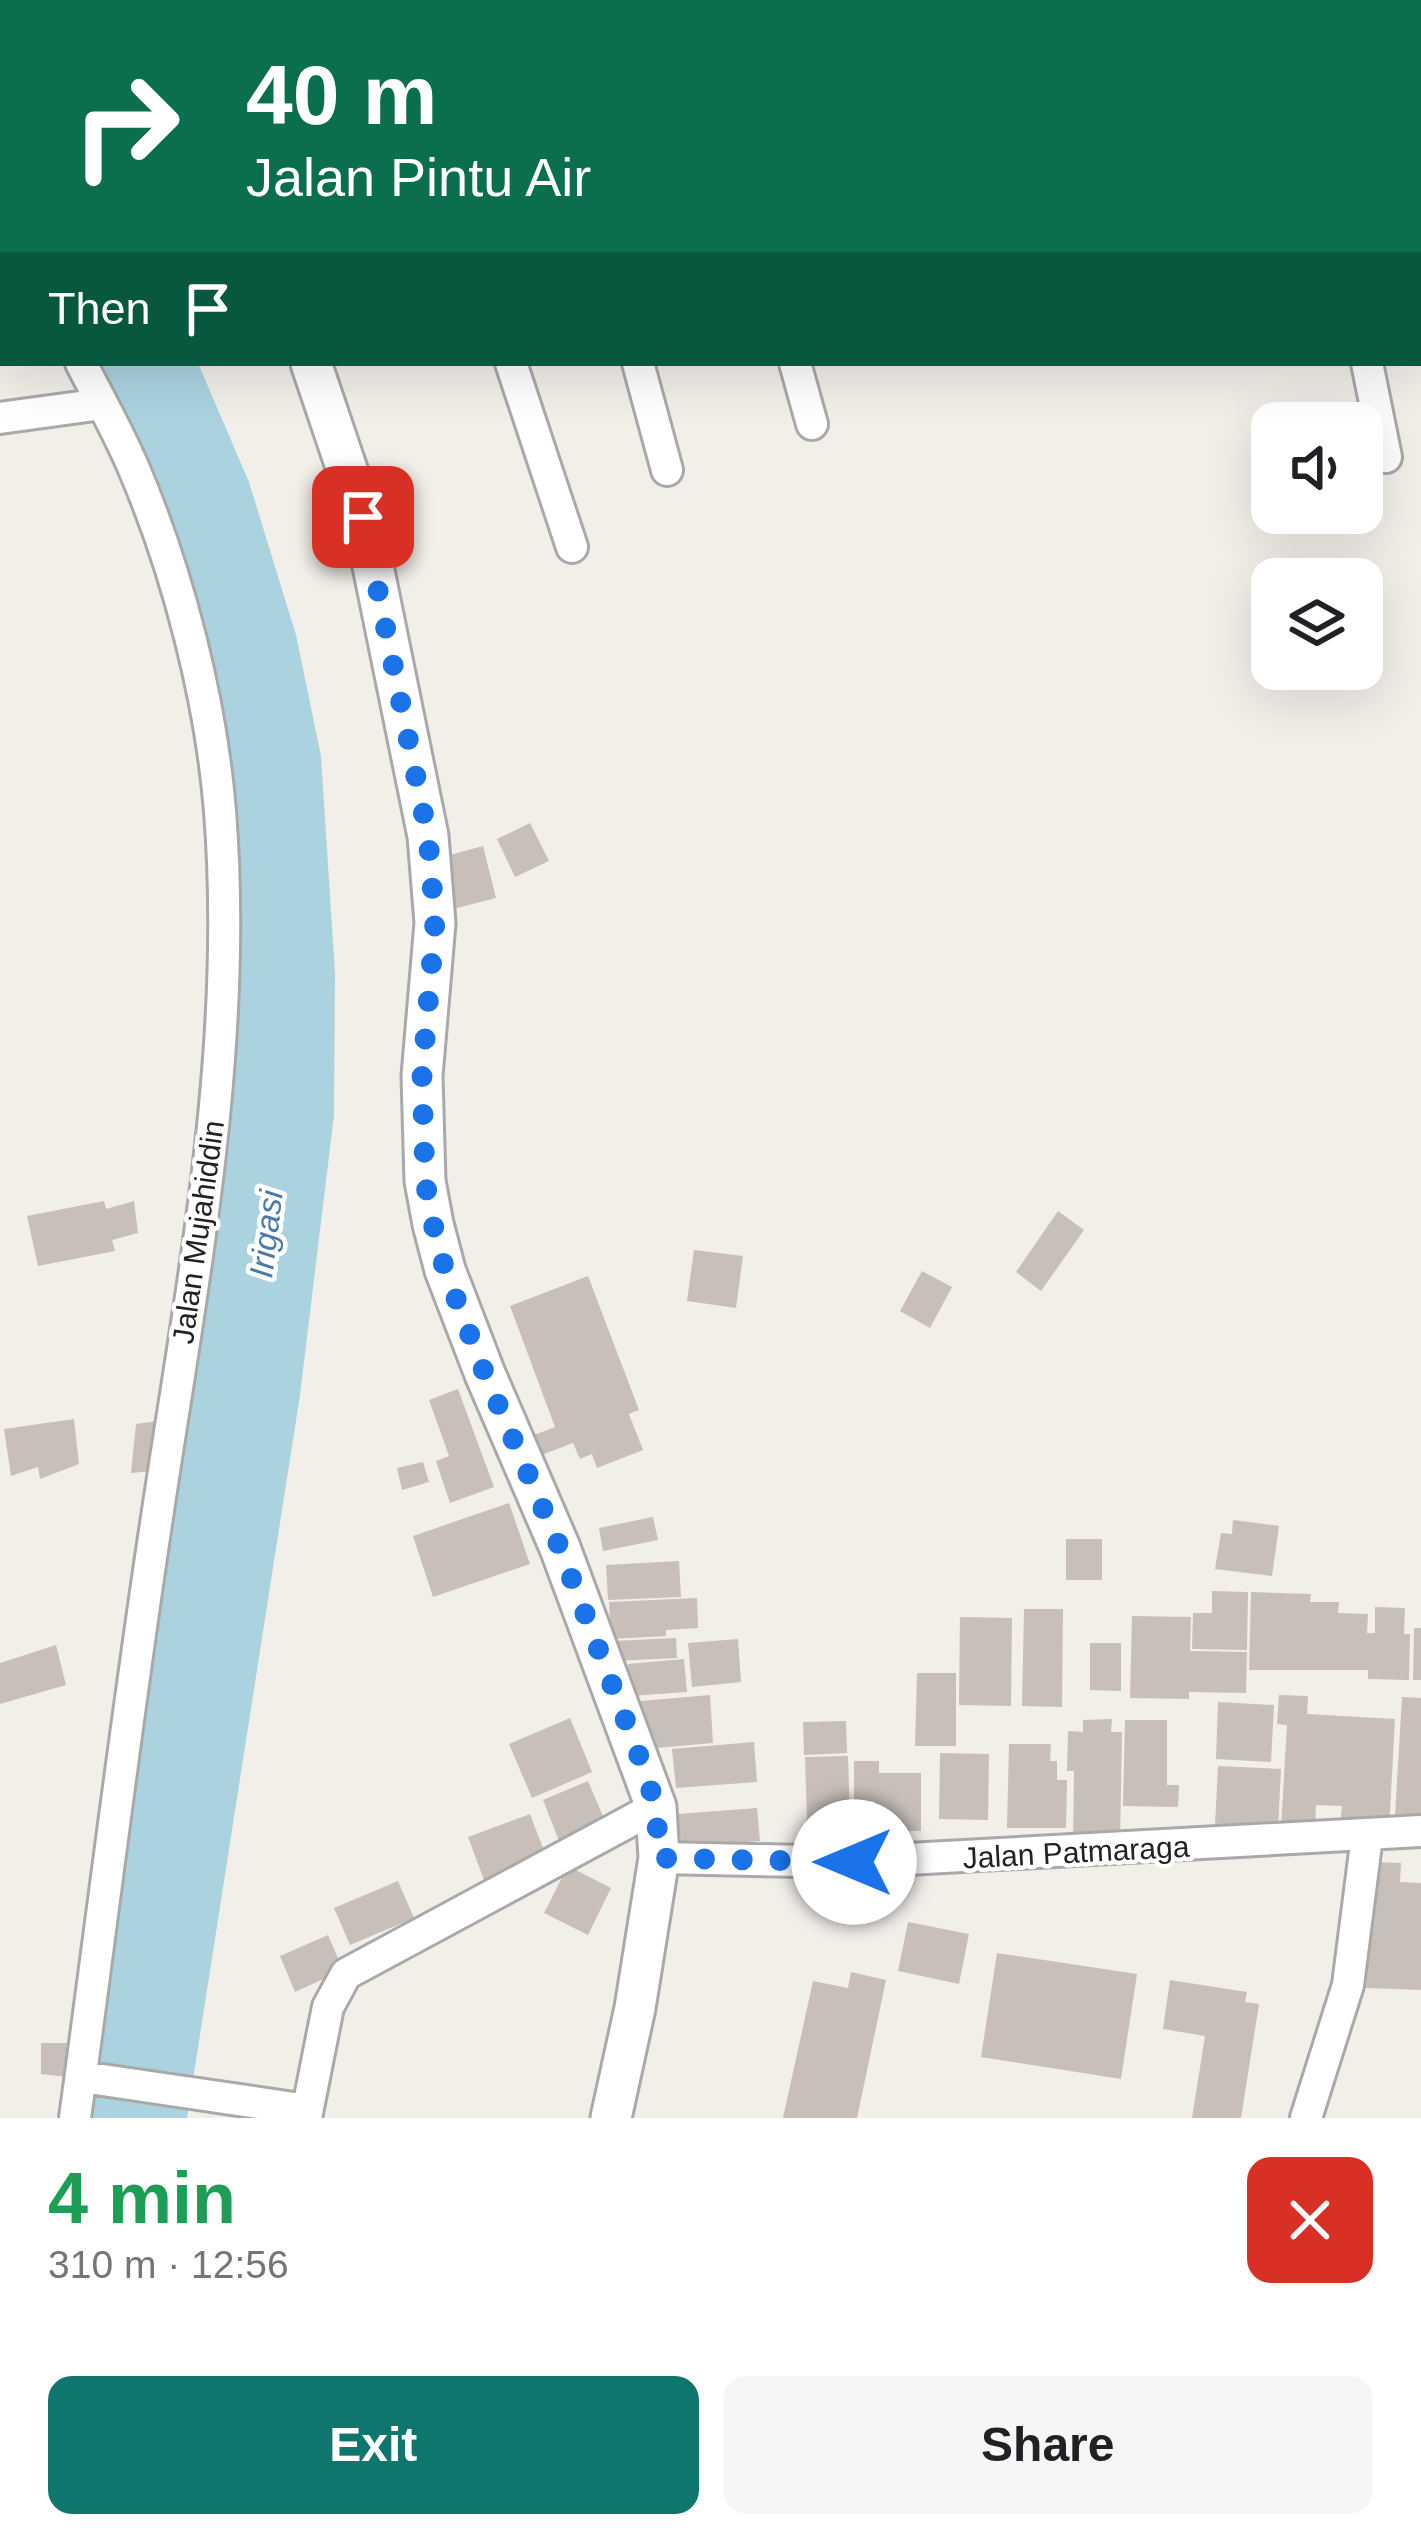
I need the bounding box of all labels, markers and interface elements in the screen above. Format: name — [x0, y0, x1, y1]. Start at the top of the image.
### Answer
icon: right — [48, 48, 204, 204]
text: 40 m — [246, 48, 437, 142]
text: Jalan Pintu Air — [246, 147, 591, 207]
icon: arrive — [175, 276, 241, 342]
text: Then — [48, 283, 151, 334]
map controls — [1251, 402, 1383, 690]
button: sound — [1251, 402, 1383, 534]
pin — [312, 466, 414, 568]
icon: arrive — [330, 484, 396, 550]
button: layers — [1251, 558, 1383, 690]
street label: Jalan Mujahiddin — [166, 1118, 230, 1346]
water label: Irigasi — [242, 1186, 290, 1280]
position arrow — [791, 1799, 917, 1925]
street label: Jalan Patmaraga — [962, 1830, 1190, 1874]
button: close — [1247, 2157, 1373, 2283]
text: 4 min — [48, 2158, 236, 2238]
text: 310 m · 12:56 — [48, 2243, 289, 2286]
button: Exit — [48, 2376, 699, 2514]
button: Share — [723, 2376, 1373, 2514]

